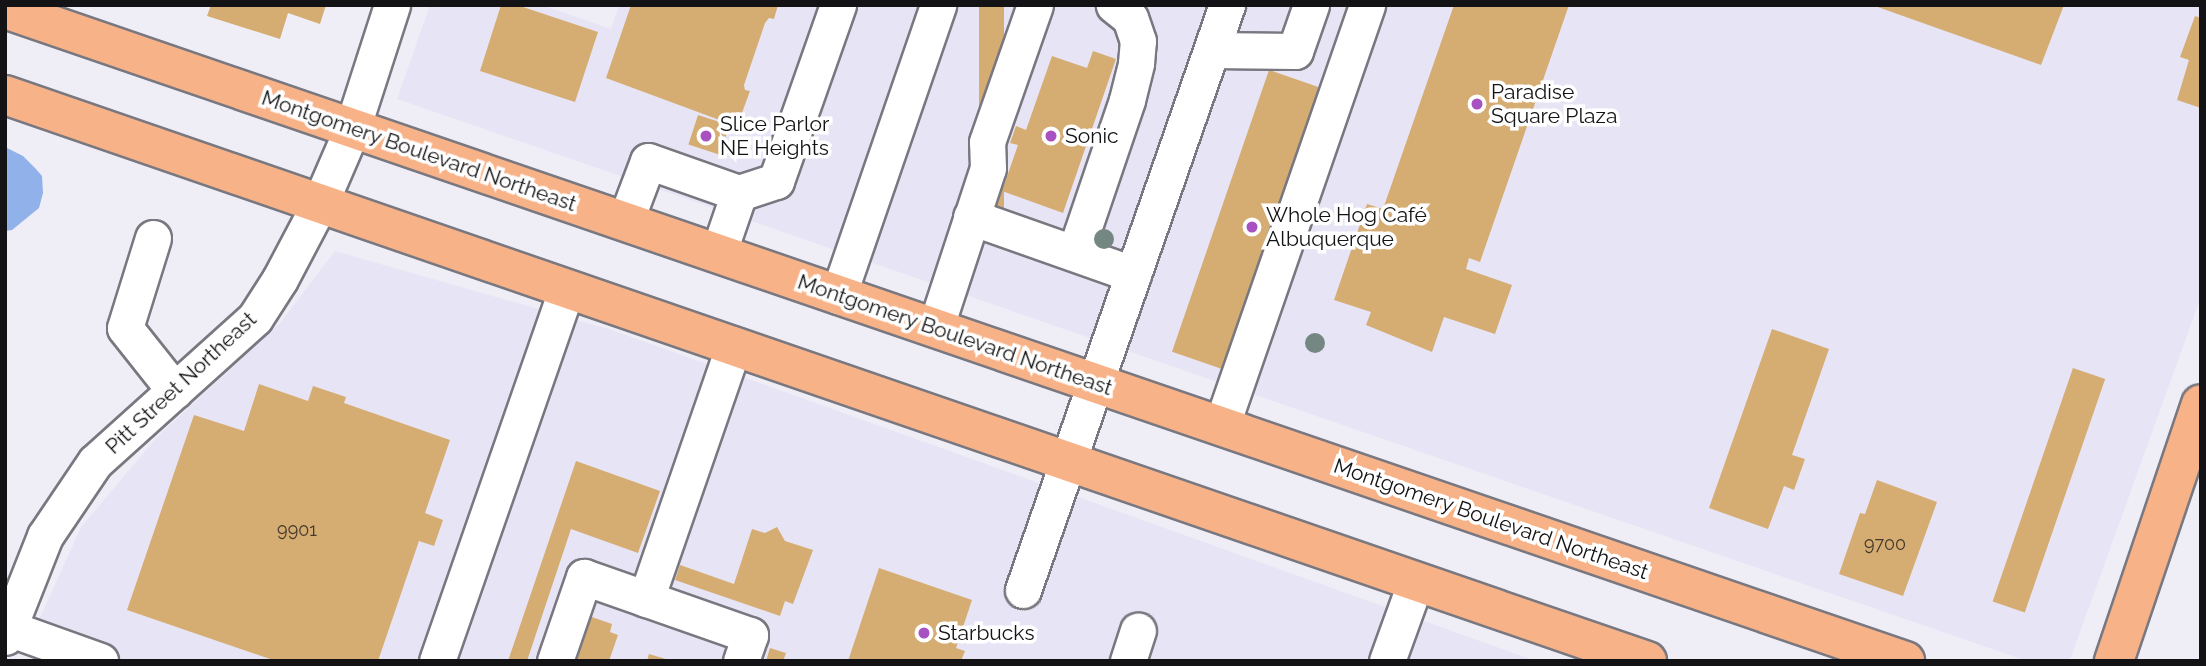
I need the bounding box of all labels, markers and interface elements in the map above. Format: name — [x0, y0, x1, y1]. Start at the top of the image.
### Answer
place label: Paradise Square Plaza — [1491, 79, 1617, 129]
street label: Montgomery Boulevard Northeast — [258, 85, 580, 217]
marker: Paradise Square Plaza — [1469, 96, 1485, 112]
place label: Slice Parlor NE Heights — [720, 111, 829, 161]
place label: Sonic — [1065, 123, 1119, 149]
marker: Slice Parlor NE Heights — [698, 128, 714, 144]
marker: Sonic — [1043, 128, 1059, 144]
place label: Whole Hog Café Albuquerque — [1266, 202, 1427, 252]
marker: Whole Hog Café Albuquerque — [1244, 219, 1260, 235]
street label: Montgomery Boulevard Northeast — [794, 269, 1116, 401]
street label: Pitt Street Northeast — [100, 307, 262, 459]
street label: Montgomery Boulevard Northeast — [1330, 453, 1652, 585]
house number: 9901 — [277, 519, 317, 541]
house number: 9700 — [1864, 533, 1906, 555]
place label: Starbucks — [938, 620, 1035, 646]
marker: Starbucks — [916, 625, 932, 641]

